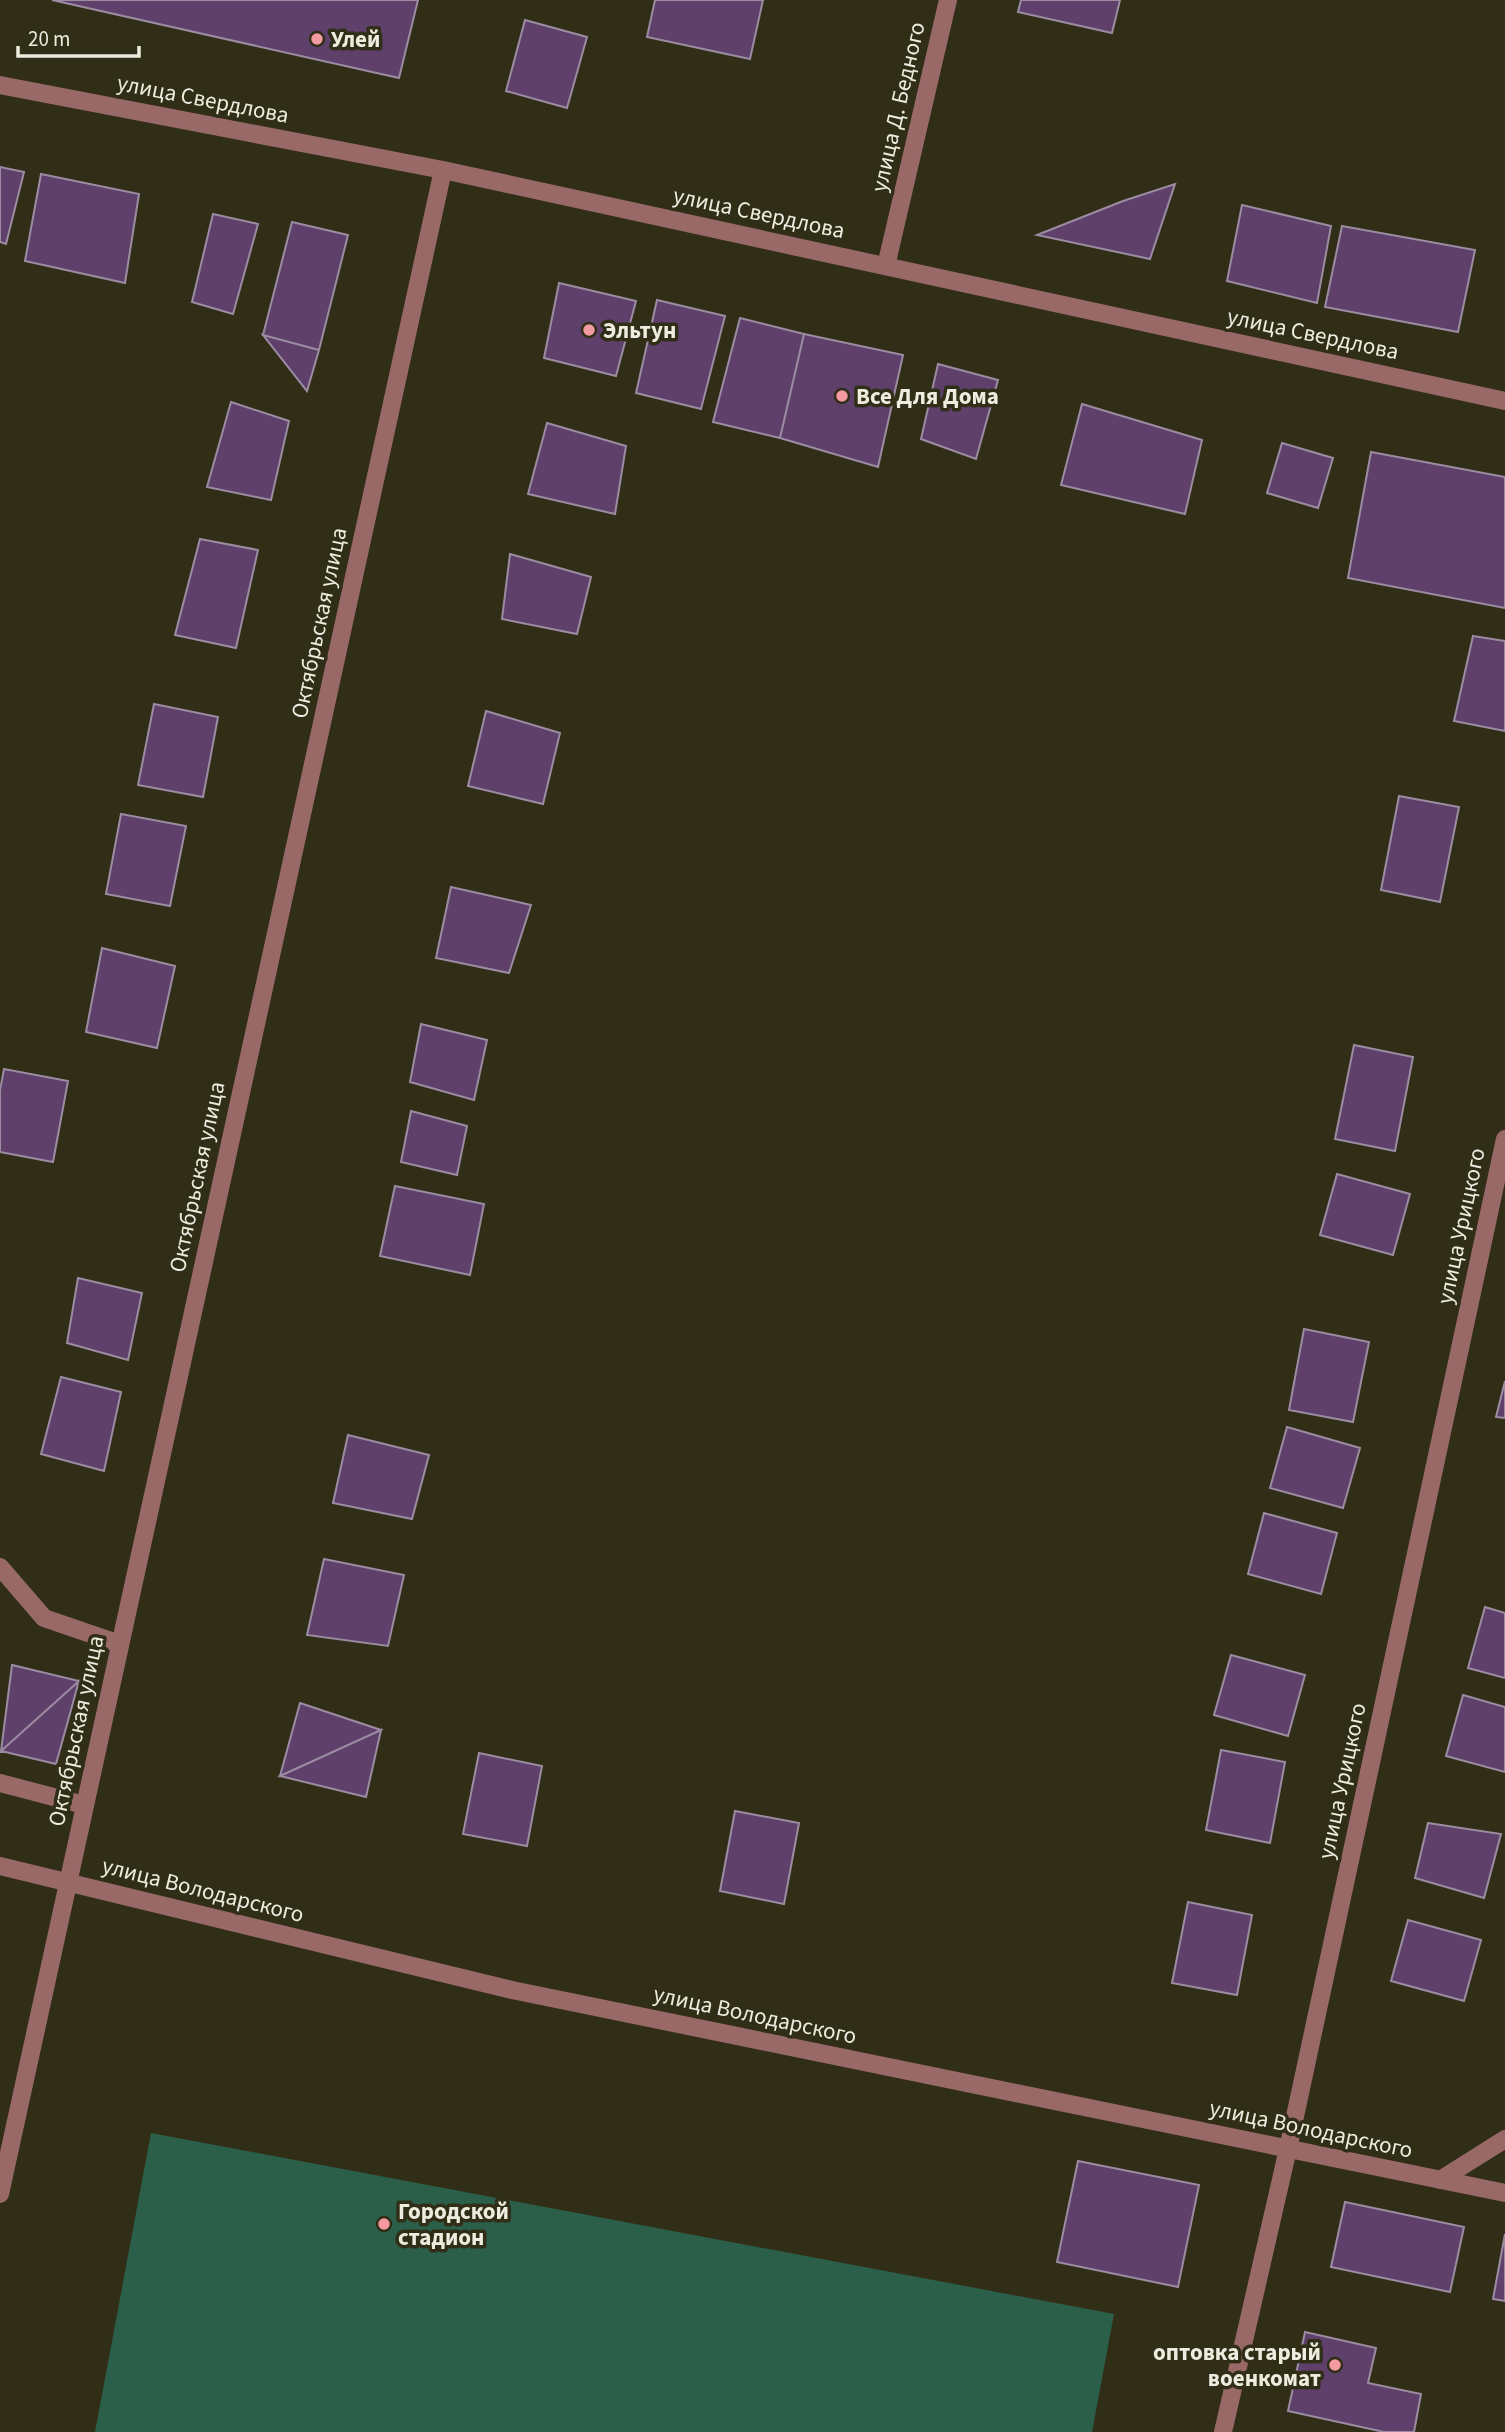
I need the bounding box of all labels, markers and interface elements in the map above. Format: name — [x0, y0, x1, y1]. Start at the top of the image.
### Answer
scale bar — [18, 14, 138, 58]
street label: улица Д. Бедного — [862, 19, 934, 195]
place label: Улей — [331, 23, 380, 56]
text: 20 m — [28, 24, 70, 54]
marker: Улей — [309, 31, 325, 47]
street label: улица Свердлова — [114, 66, 292, 132]
street label: улица Свердлова — [670, 179, 848, 247]
street label: улица Свердлова — [1224, 300, 1402, 368]
place label: Эльтун — [603, 314, 676, 347]
marker: Эльтун — [581, 322, 597, 338]
place label: Все Для Дома — [856, 380, 999, 413]
marker: Все Для Дома — [834, 388, 850, 404]
street label: Октябрьская улица — [283, 524, 355, 722]
street label: Октябрьская улица — [161, 1078, 233, 1276]
street label: улица Урицкого — [1428, 1145, 1494, 1307]
street label: Октябрьская улица — [40, 1632, 112, 1830]
street label: улица Урицкого — [1309, 1700, 1375, 1862]
street label: улица Володарского — [99, 1849, 307, 1931]
street label: улица Володарского — [650, 1977, 860, 2053]
street label: улица Володарского — [1206, 2091, 1416, 2167]
place label: Городской стадион — [398, 2195, 509, 2254]
marker: Городской стадион — [376, 2216, 392, 2232]
place label: оптовка старый военкомат — [1153, 2336, 1321, 2395]
marker: оптовка старый военкомат — [1327, 2357, 1343, 2373]

